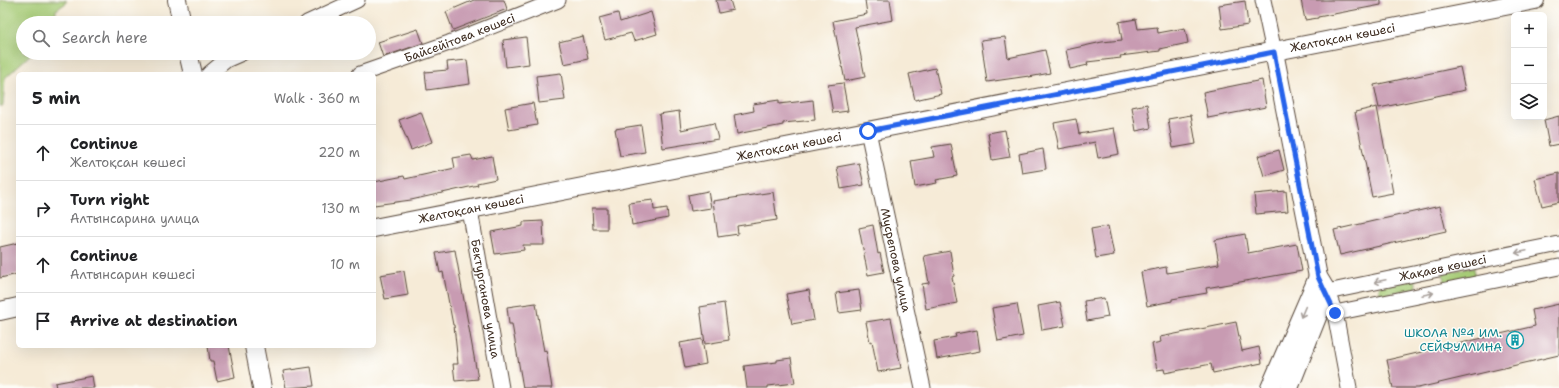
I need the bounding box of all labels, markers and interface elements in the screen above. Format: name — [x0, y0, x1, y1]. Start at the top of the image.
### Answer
street label: Байсейітова көшесі — [402, 10, 517, 66]
map controls — [1511, 12, 1547, 120]
button: + — [1511, 12, 1547, 48]
search box — [16, 16, 376, 60]
street label: Желтоқсан көшесі — [1288, 20, 1397, 56]
icon: search — [30, 27, 52, 49]
text: Search here — [62, 28, 148, 48]
button: − — [1511, 48, 1547, 84]
button: layers — [1511, 84, 1547, 120]
text: 5 min — [32, 87, 80, 109]
text: Walk · 360 m — [274, 90, 360, 107]
route start — [859, 122, 877, 140]
street label: Желтоқсан көшесі — [735, 128, 843, 165]
text: Continue — [70, 134, 138, 154]
icon: ahead — [32, 142, 54, 164]
text: 220 m — [318, 144, 360, 161]
text: Желтоқсан көшесі — [70, 154, 186, 171]
text: Turn right — [70, 190, 150, 210]
street label: Желтоқсан көшесі — [417, 191, 525, 227]
icon: right — [32, 198, 54, 220]
text: 130 m — [322, 200, 360, 217]
street label: Мусрепова улица — [877, 207, 915, 314]
text: Алтынсарина улица — [70, 210, 199, 227]
street label: Бектурганова улица — [467, 238, 504, 360]
text: Continue — [70, 246, 138, 266]
one-way arrow — [1515, 248, 1528, 256]
street label: Жақаев көшесі — [1398, 251, 1488, 285]
icon: ahead — [32, 254, 54, 276]
text: 10 m — [330, 256, 360, 273]
text: Алтынсарин көшесі — [70, 266, 195, 283]
one-way arrow — [1374, 277, 1387, 285]
one-way arrow — [1422, 289, 1435, 297]
route end — [1326, 304, 1344, 322]
one-way arrow — [1299, 306, 1306, 318]
icon: arrive — [32, 310, 54, 332]
text: Arrive at destination — [70, 311, 238, 331]
place label: ШКОЛА №4 ИМ. СЕЙФУЛЛИНА — [1404, 325, 1502, 355]
building icon: ШКОЛА №4 ИМ. СЕЙФУЛЛИНА — [1505, 330, 1525, 350]

